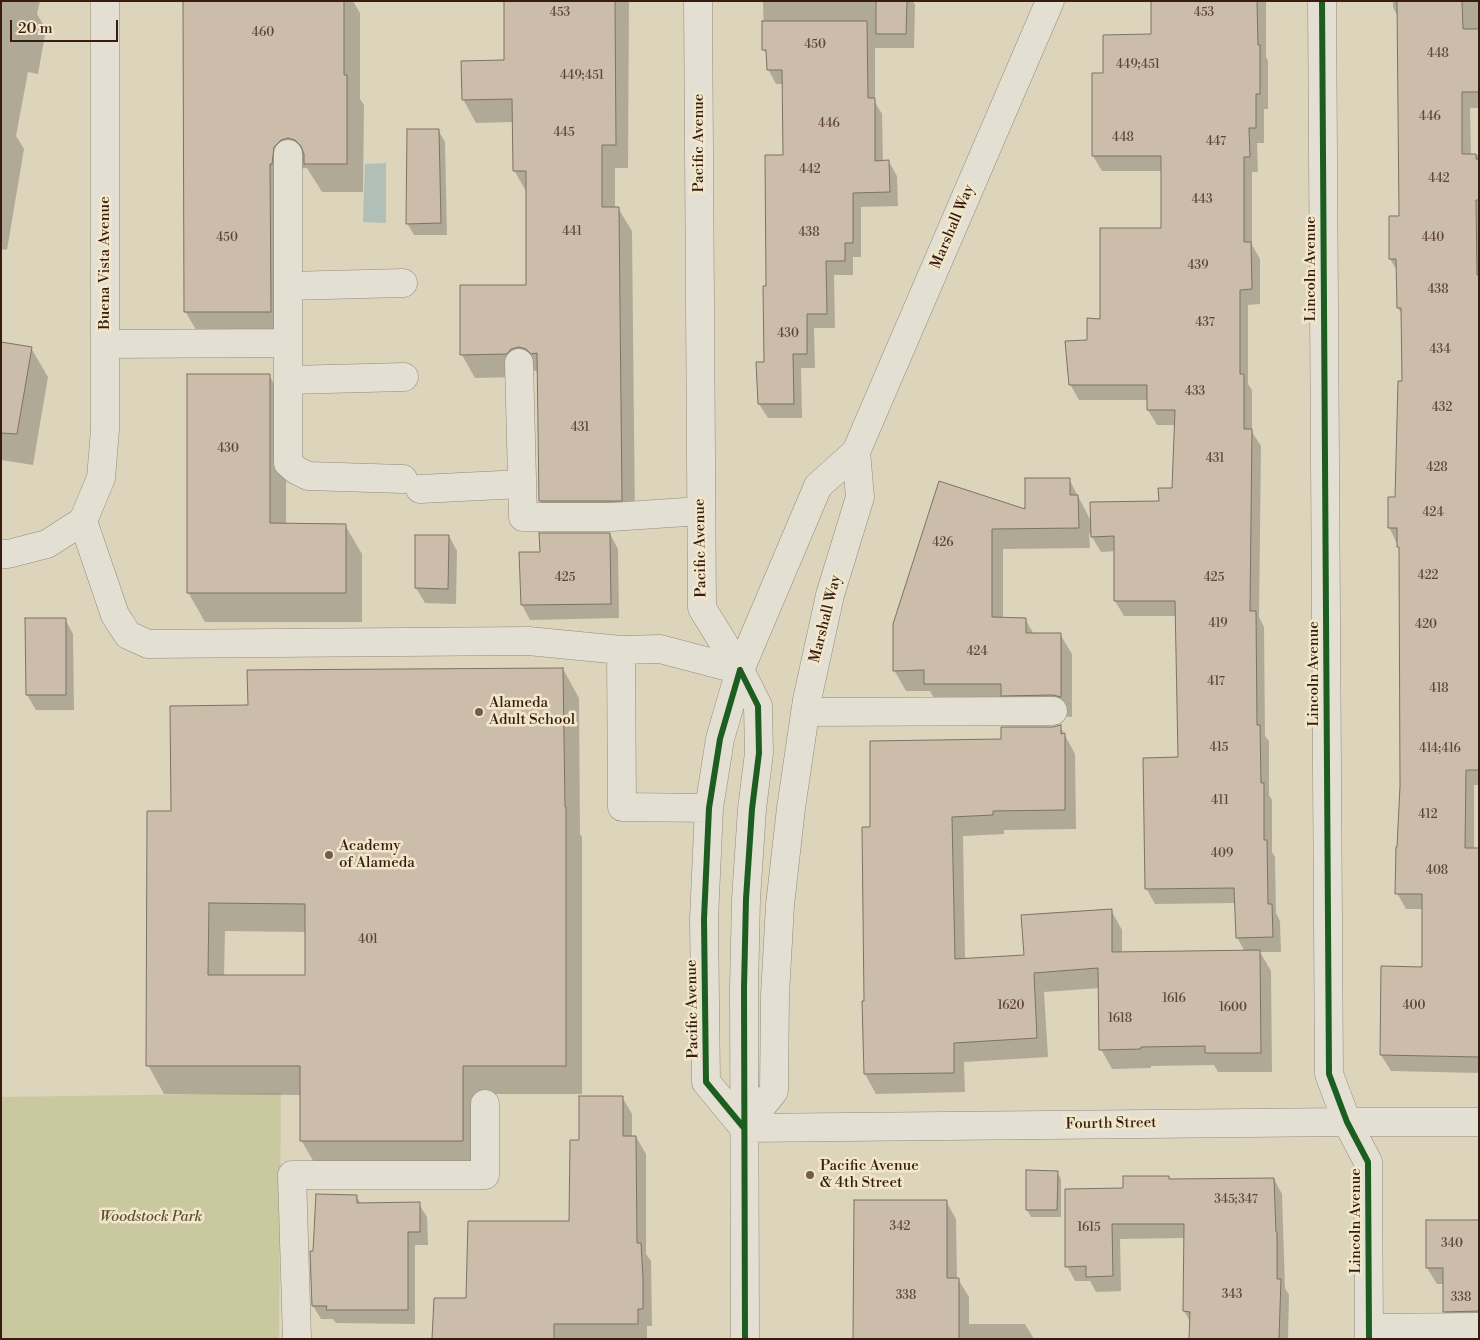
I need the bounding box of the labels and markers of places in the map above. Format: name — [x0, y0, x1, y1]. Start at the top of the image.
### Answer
place label: Alameda Adult School — [489, 694, 575, 729]
marker: Alameda Adult School — [473, 706, 485, 718]
place label: Academy of Alameda — [339, 837, 415, 872]
marker: Academy of Alameda — [323, 849, 335, 861]
place label: Pacific Avenue & 4th Street — [820, 1157, 919, 1192]
marker: Pacific Avenue & 4th Street — [804, 1169, 816, 1181]

